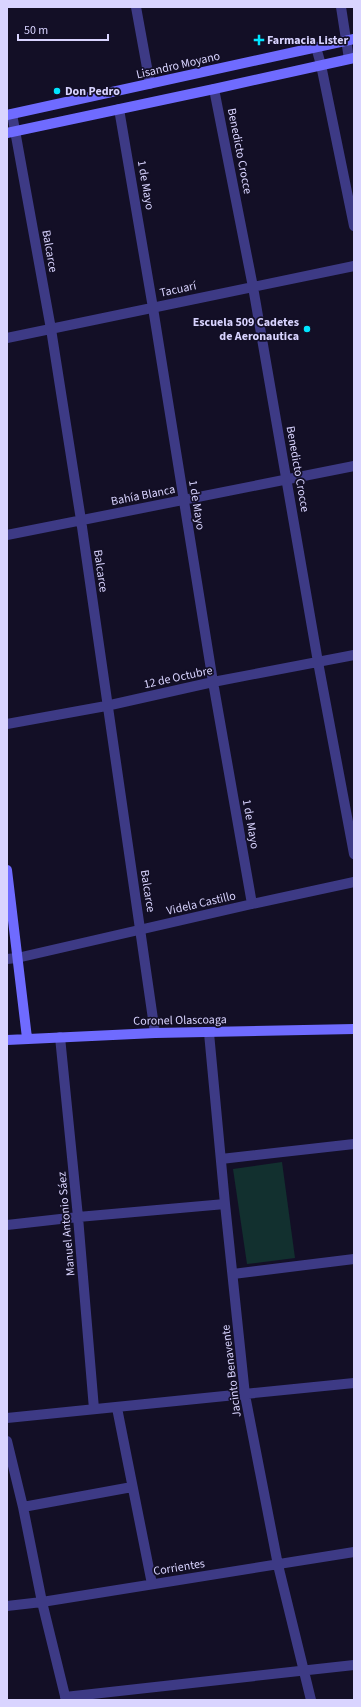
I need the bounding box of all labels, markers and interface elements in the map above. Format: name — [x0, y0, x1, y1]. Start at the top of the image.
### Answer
scale bar — [18, 16, 108, 42]
text: 50 m — [24, 22, 48, 39]
place label: Farmacia Lister — [267, 32, 348, 49]
marker: Farmacia Lister — [254, 35, 264, 45]
street label: Lisandro Moyano — [134, 48, 222, 83]
place label: Don Pedro — [65, 83, 120, 100]
marker: Don Pedro — [52, 86, 62, 96]
street label: Benedicto Crocce — [223, 107, 256, 195]
street label: 1 de Mayo — [133, 159, 158, 211]
street label: Balcarce — [37, 229, 62, 274]
street label: Tacuarí — [158, 277, 199, 302]
place label: Escuela 509 Cadetes de Aeronautica — [193, 314, 299, 345]
marker: Escuela 509 Cadetes de Aeronautica — [302, 324, 312, 334]
street label: Benedicto Crocce — [282, 425, 313, 513]
street label: 1 de Mayo — [184, 479, 209, 531]
street label: Bahía Blanca — [109, 481, 177, 510]
street label: Balcarce — [89, 549, 112, 593]
street label: 12 de Octubre — [142, 662, 214, 693]
street label: 1 de Mayo — [238, 798, 263, 850]
street label: Balcarce — [136, 869, 159, 914]
street label: Videla Castillo — [165, 887, 237, 920]
street label: Coronel Olascoaga — [133, 1011, 227, 1030]
street label: Manuel Antonio Sáez — [53, 1171, 80, 1277]
street label: Jacinto Benavente — [217, 1324, 246, 1418]
street label: Corrientes — [152, 1555, 206, 1580]

